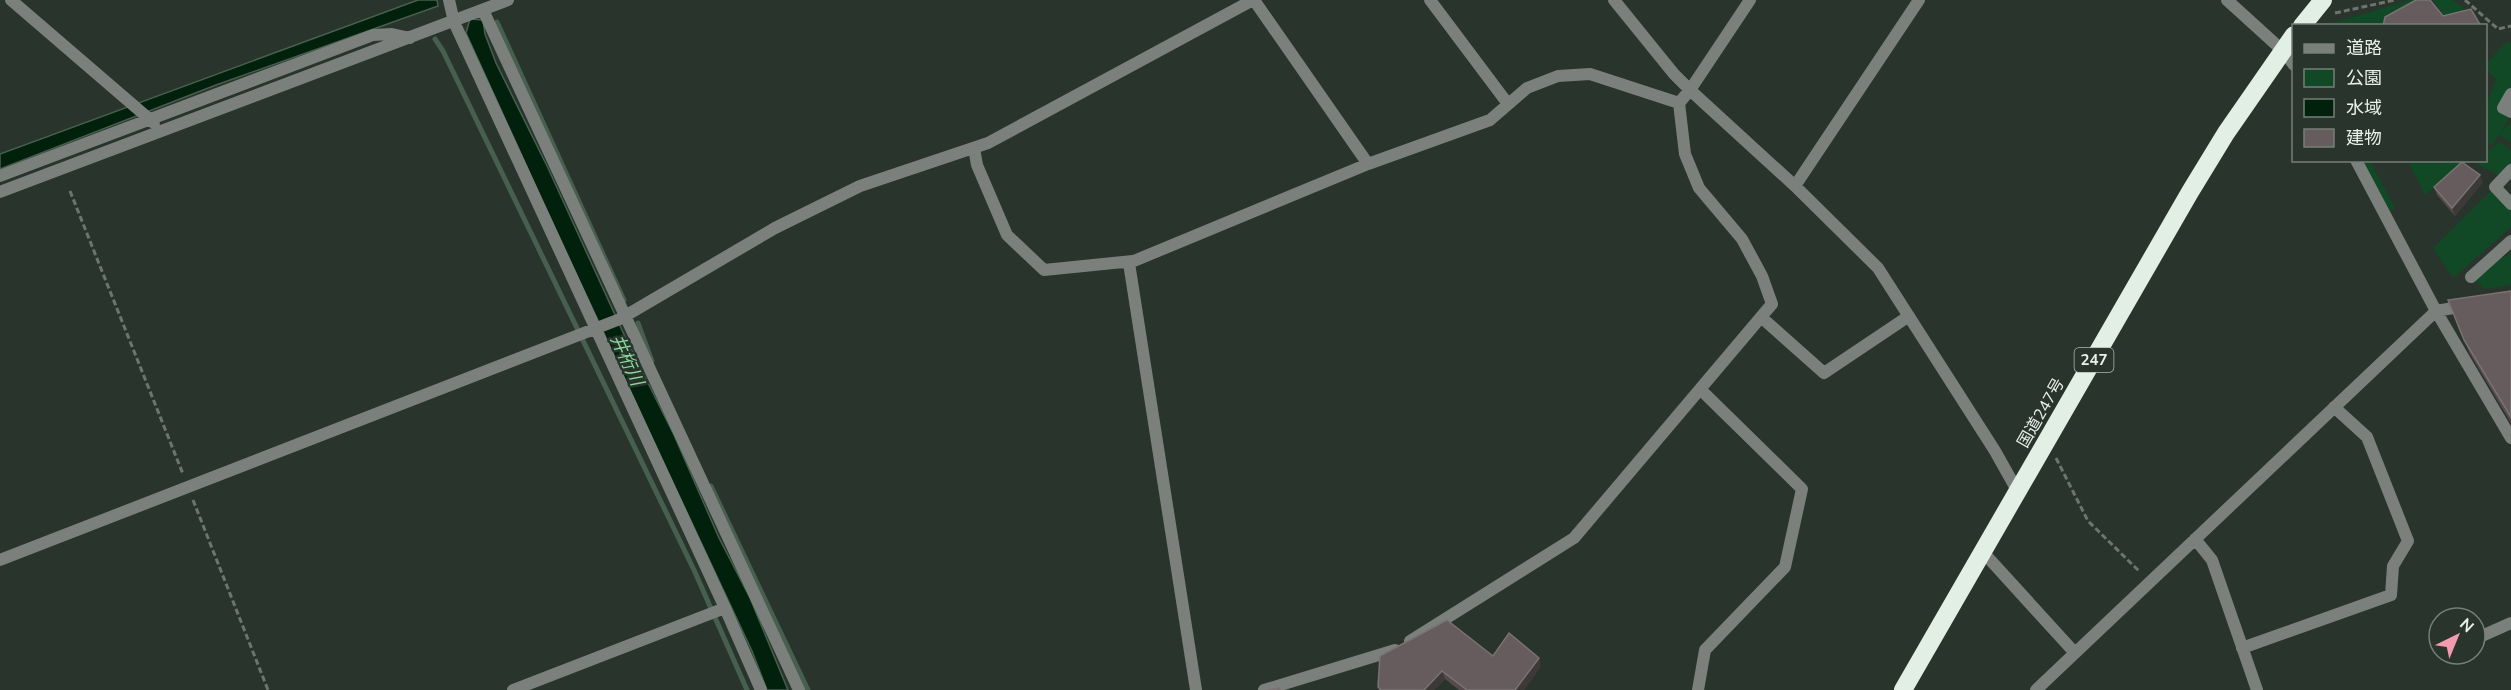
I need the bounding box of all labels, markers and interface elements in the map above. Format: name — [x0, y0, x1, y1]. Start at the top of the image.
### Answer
legend — [2292, 24, 2487, 162]
text: 道路 — [2346, 36, 2382, 60]
text: 公園 — [2346, 66, 2382, 90]
text: 水域 — [2346, 96, 2382, 120]
text: 建物 — [2346, 126, 2382, 150]
water label: 井桁川 — [605, 330, 650, 391]
road number: 247 — [2074, 348, 2114, 372]
street label: 国道247号 — [2012, 374, 2070, 452]
north arrow — [2427, 606, 2487, 666]
text: N — [2455, 614, 2478, 638]

